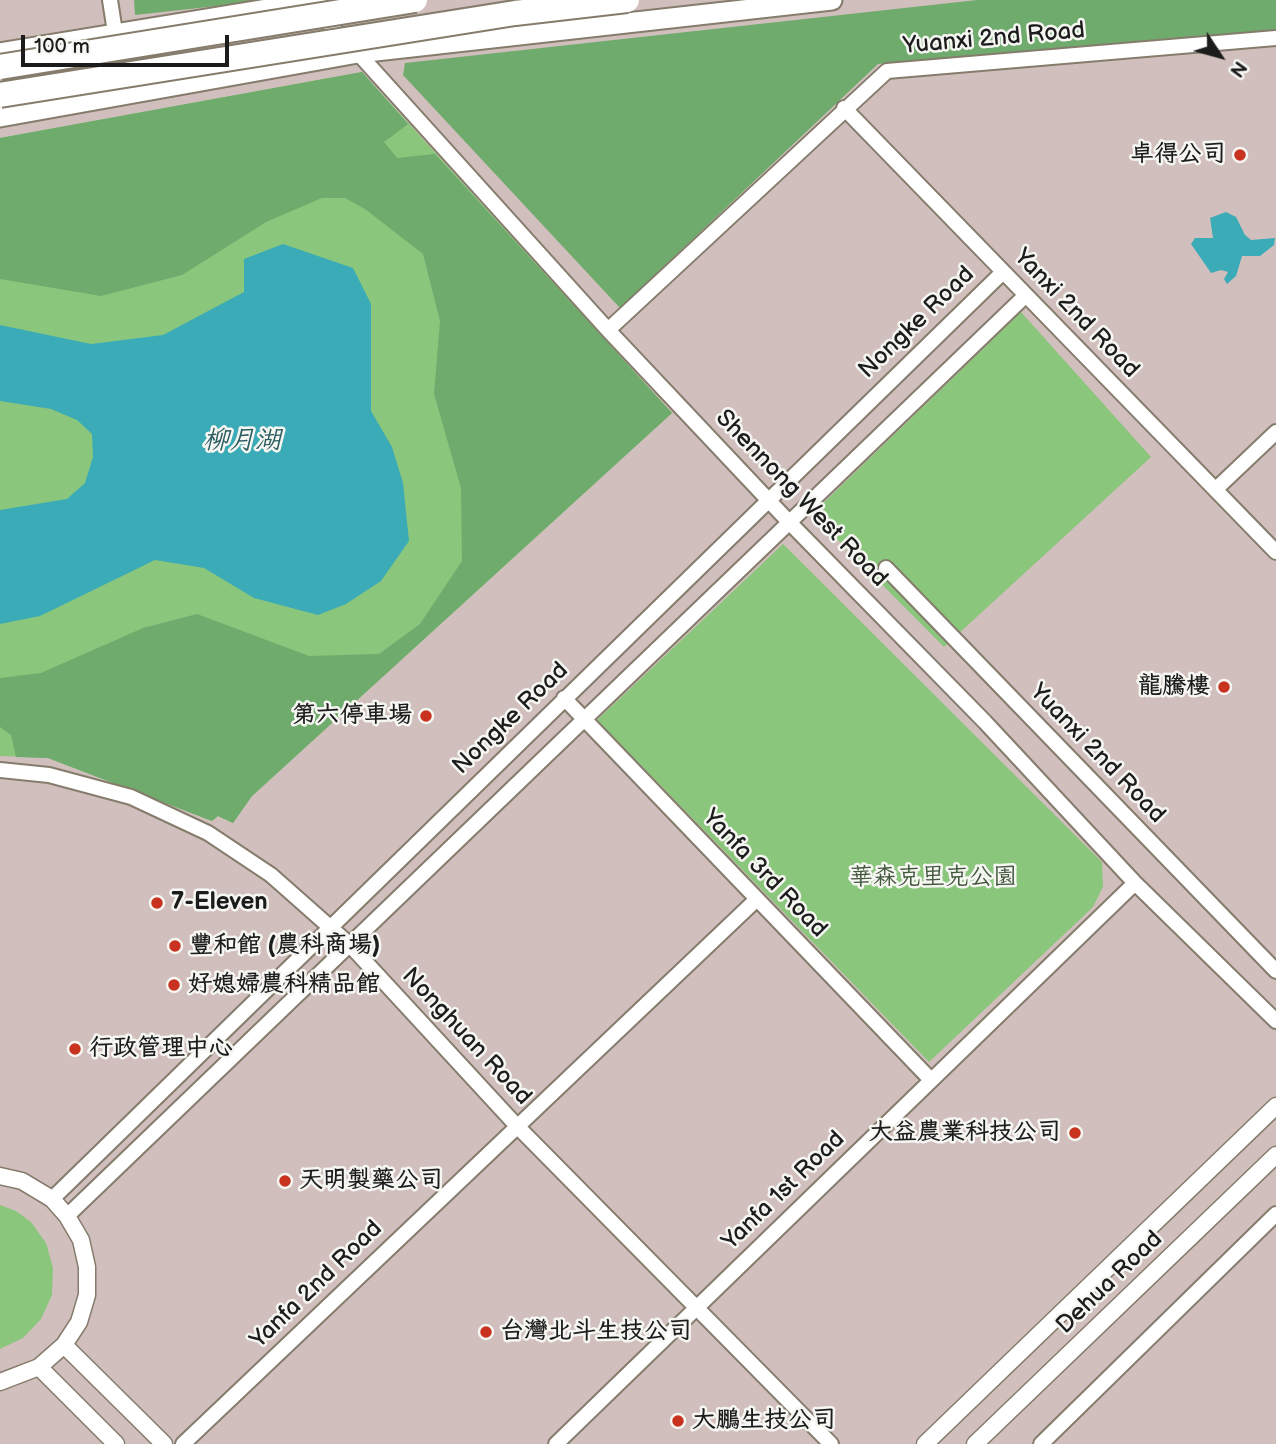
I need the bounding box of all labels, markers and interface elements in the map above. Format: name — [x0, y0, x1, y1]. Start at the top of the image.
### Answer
street label: Yuanxi 2nd Road — [902, 17, 1086, 61]
scale bar — [24, 21, 233, 65]
north arrow — [1185, 21, 1255, 91]
text: 100 m — [34, 34, 90, 59]
text: N — [1224, 56, 1251, 81]
place label: 卓得公司 — [1130, 141, 1226, 169]
marker: 卓得公司 — [1232, 147, 1248, 163]
street label: Yanxi 2nd Road — [1007, 243, 1145, 385]
street label: Nongke Road — [853, 261, 981, 385]
street label: Shennong West Road — [709, 404, 893, 594]
water label: 柳月湖 — [203, 425, 281, 457]
street label: Nongke Road — [447, 657, 575, 781]
place label: 龍騰樓 — [1138, 673, 1210, 701]
street label: Yuanxi 2nd Road — [1023, 678, 1171, 830]
marker: 龍騰樓 — [1216, 679, 1232, 695]
place label: 第六停車場 — [292, 702, 412, 730]
marker: 第六停車場 — [418, 708, 434, 724]
street label: Yanfa 3rd Road — [696, 804, 832, 944]
park label: 華森克里克公園 — [849, 864, 1017, 892]
place label: 7-Eleven — [171, 889, 268, 917]
marker: 7-Eleven — [149, 895, 165, 911]
place label: 豐和館 (農科商場) — [189, 932, 380, 960]
marker: 豐和館 (農科商場) — [167, 938, 183, 954]
street label: Nonghuan Road — [395, 962, 537, 1112]
place label: 好媳婦農科精品館 — [188, 971, 380, 999]
marker: 好媳婦農科精品館 — [166, 977, 182, 993]
place label: 行政管理中心 — [89, 1035, 233, 1063]
marker: 行政管理中心 — [67, 1041, 83, 1057]
place label: 大益農業科技公司 — [869, 1119, 1061, 1147]
street label: Yanfa 1st Road — [717, 1125, 851, 1257]
marker: 大益農業科技公司 — [1067, 1125, 1083, 1141]
place label: 天明製藥公司 — [299, 1167, 443, 1195]
marker: 天明製藥公司 — [277, 1173, 293, 1189]
street label: Yanfa 2nd Road — [245, 1215, 389, 1355]
street label: Dehua Road — [1051, 1225, 1169, 1341]
place label: 台灣北斗生技公司 — [500, 1318, 692, 1346]
marker: 台灣北斗生技公司 — [478, 1324, 494, 1340]
place label: 大鵬生技公司 — [692, 1407, 836, 1435]
marker: 大鵬生技公司 — [670, 1413, 686, 1429]

